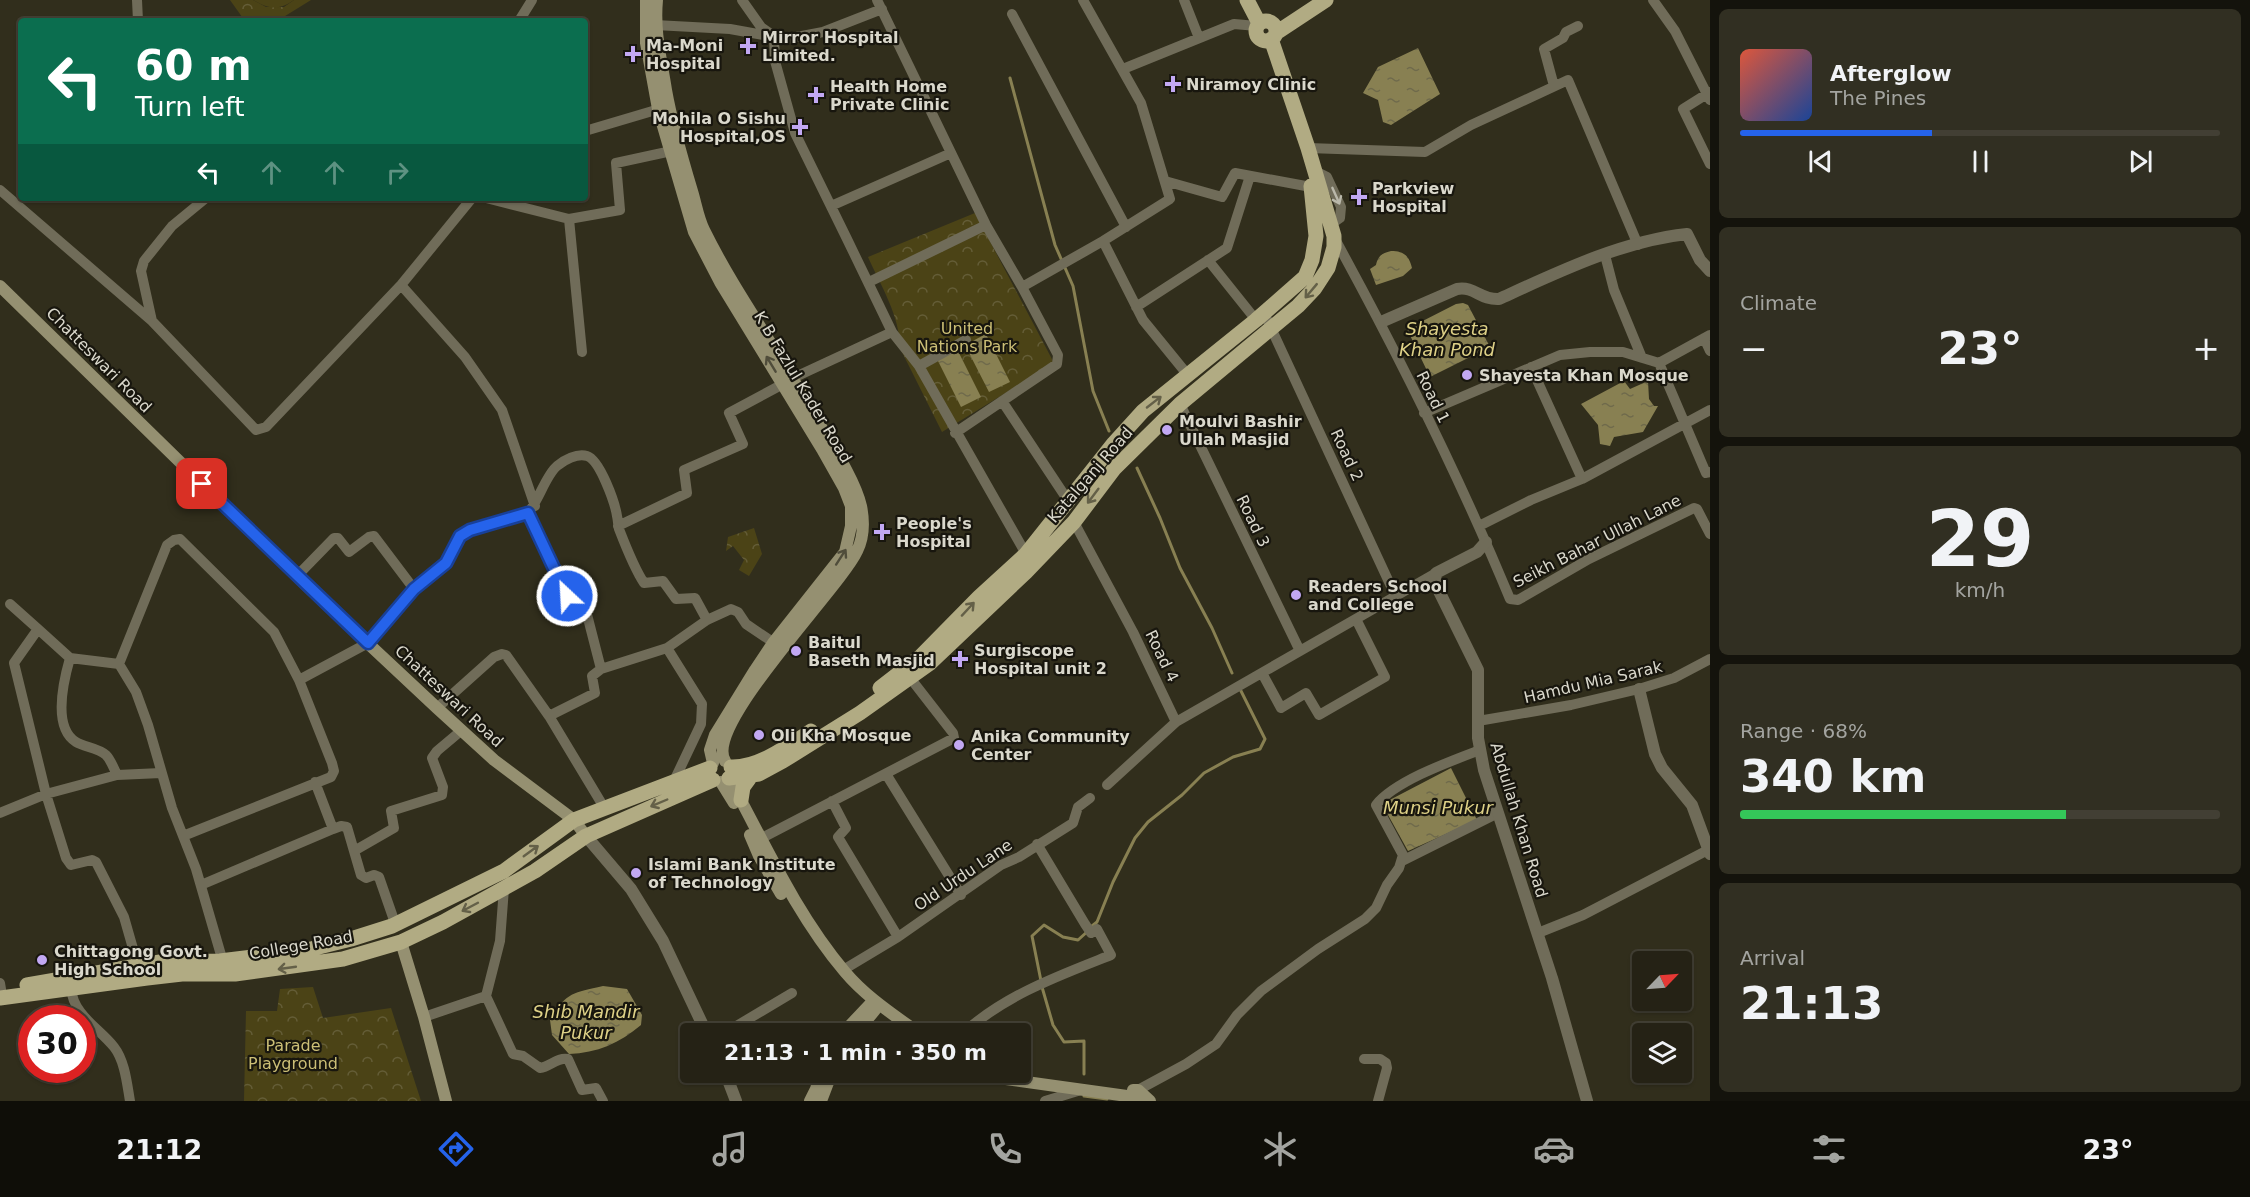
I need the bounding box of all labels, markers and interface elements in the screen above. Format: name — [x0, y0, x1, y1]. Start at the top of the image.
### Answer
place label: Mirror Hospital Limited. — [762, 28, 898, 65]
place label: Ma-Moni Hospital — [646, 36, 723, 73]
marker: Mirror Hospital Limited. — [739, 37, 757, 55]
text: 60 m — [135, 41, 252, 90]
icon: left — [36, 42, 114, 120]
marker: Ma-Moni Hospital — [624, 45, 642, 63]
text: Afterglow — [1830, 61, 1952, 86]
marker: Niramoy Clinic — [1164, 75, 1182, 93]
place label: Niramoy Clinic — [1186, 75, 1316, 94]
place label: Health Home Private Clinic — [830, 77, 949, 114]
marker: Health Home Private Clinic — [807, 86, 825, 104]
text: The Pines — [1830, 86, 1926, 110]
text: Turn left — [135, 91, 245, 122]
place label: Mohila O Sishu Hospital,OS — [652, 109, 786, 146]
marker: Mohila O Sishu Hospital,OS — [791, 118, 809, 136]
icon: previous — [1804, 145, 1837, 178]
icon: pause — [1964, 145, 1997, 178]
icon: next — [2124, 145, 2157, 178]
icon: left — [192, 156, 225, 189]
icon: ahead — [255, 156, 288, 189]
icon: ahead — [318, 156, 351, 189]
icon: right — [381, 156, 414, 189]
place label: Parkview Hospital — [1372, 179, 1454, 216]
one-way arrow — [1330, 187, 1342, 205]
marker: Parkview Hospital — [1350, 188, 1368, 206]
one-way arrow — [1304, 283, 1318, 298]
text: Climate — [1740, 291, 1817, 315]
street label: Chatteswari Road — [42, 303, 156, 417]
street label: K B Fazlul Kader Road — [750, 308, 856, 466]
water label: Shayesta Khan Pond — [1399, 318, 1496, 360]
park label: United Nations Park — [917, 319, 1018, 356]
text: 23° — [1937, 322, 2023, 375]
text: − — [1740, 329, 1768, 368]
text: + — [2192, 329, 2220, 368]
one-way arrow — [764, 356, 776, 373]
place label: Shayesta Khan Mosque — [1479, 366, 1689, 385]
street label: Road 1 — [1412, 368, 1454, 426]
marker: Shayesta Khan Mosque — [1460, 368, 1474, 382]
one-way arrow — [1146, 396, 1162, 409]
place label: Moulvi Bashir Ullah Masjid — [1179, 412, 1302, 449]
street label: Katalganj Road — [1043, 423, 1137, 527]
marker: Moulvi Bashir Ullah Masjid — [1160, 423, 1174, 437]
street label: Road 2 — [1327, 426, 1367, 484]
pin — [176, 458, 227, 509]
icon: arrive — [185, 467, 218, 500]
one-way arrow — [1087, 488, 1100, 504]
street label: Seikh Bahar Ullah Lane — [1510, 490, 1684, 592]
street label: Road 3 — [1232, 492, 1274, 550]
text: 29 — [1926, 494, 2034, 584]
place label: People's Hospital — [896, 514, 972, 551]
marker: People's Hospital — [873, 523, 891, 541]
one-way arrow — [835, 549, 847, 565]
position arrow — [535, 564, 599, 628]
place label: Readers School and College — [1308, 577, 1447, 614]
text: km/h — [1955, 578, 2005, 602]
marker: Readers School and College — [1289, 588, 1303, 602]
one-way arrow — [960, 602, 974, 617]
street label: Road 4 — [1141, 627, 1183, 685]
place label: Baitul Baseth Masjid — [808, 633, 935, 670]
street label: Chatteswari Road — [391, 641, 507, 751]
place label: Surgiscope Hospital unit 2 — [974, 641, 1107, 678]
marker: Baitul Baseth Masjid — [789, 644, 803, 658]
marker: Surgiscope Hospital unit 2 — [951, 650, 969, 668]
street label: Hamdu Mia Sarak — [1522, 657, 1665, 707]
text: Range · 68% — [1740, 719, 1867, 743]
place label: Oli Kha Mosque — [771, 726, 912, 745]
place label: Anika Community Center — [971, 727, 1130, 764]
marker: Oli Kha Mosque — [752, 728, 766, 742]
marker: Anika Community Center — [952, 738, 966, 752]
street label: Abdullah Khan Road — [1486, 740, 1552, 900]
text: 340 km — [1740, 750, 1926, 803]
water label: Munsi Pukur — [1383, 797, 1495, 818]
one-way arrow — [650, 798, 669, 809]
street label: Old Urdu Lane — [910, 835, 1016, 915]
one-way arrow — [523, 845, 539, 857]
place label: Islami Bank Institute of Technology — [648, 855, 836, 892]
marker: Islami Bank Institute of Technology — [629, 866, 643, 880]
one-way arrow — [462, 901, 479, 913]
street label: College Road — [248, 927, 354, 963]
place label: Chittagong Govt. High School — [54, 942, 208, 979]
text: Arrival — [1740, 946, 1805, 970]
north arrow — [1632, 951, 1692, 1011]
map controls — [1632, 951, 1692, 1083]
marker: Chittagong Govt. High School — [35, 953, 49, 967]
one-way arrow — [277, 963, 297, 974]
text: 21:13 — [1740, 977, 1883, 1030]
water label: Shib Mandir Pukur — [533, 1001, 641, 1043]
speed limit sign: 30 — [18, 1005, 96, 1083]
button: layers — [1632, 1023, 1692, 1083]
park label: Parade Playground — [248, 1036, 338, 1073]
text: 21:13 · 1 min · 350 m — [724, 1040, 987, 1065]
icon: directions — [435, 1128, 477, 1170]
icon: music — [709, 1128, 751, 1170]
icon: phone — [984, 1128, 1026, 1170]
icon: climate — [1259, 1128, 1301, 1170]
icon: car — [1533, 1128, 1575, 1170]
icon: filters — [1808, 1128, 1850, 1170]
text: 21:12 — [116, 1134, 202, 1165]
text: 23° — [2083, 1134, 2134, 1165]

